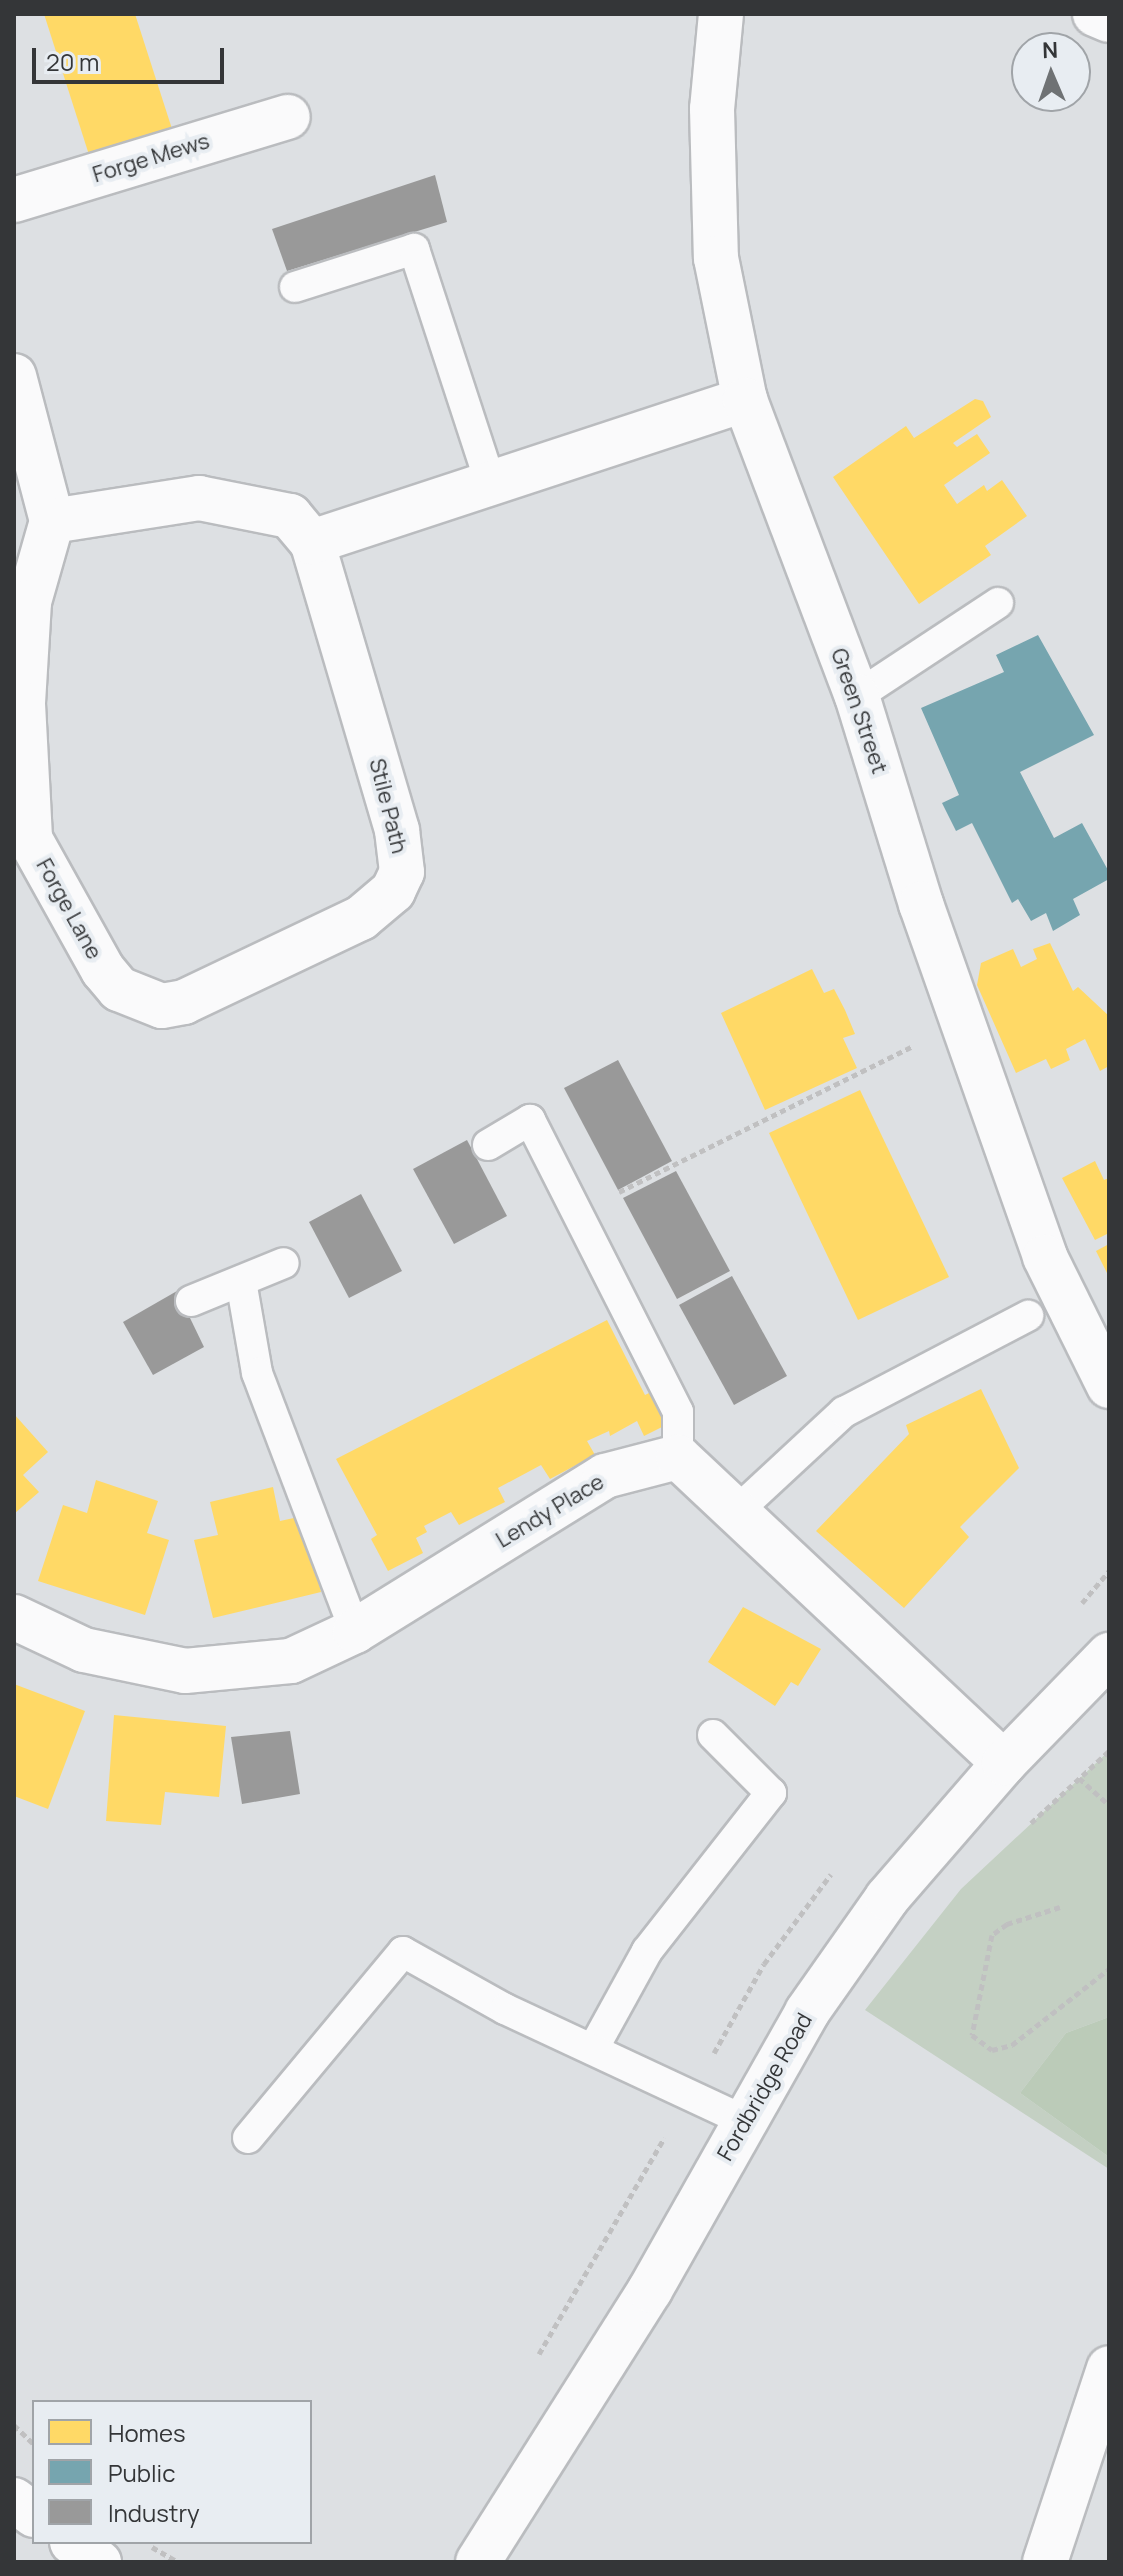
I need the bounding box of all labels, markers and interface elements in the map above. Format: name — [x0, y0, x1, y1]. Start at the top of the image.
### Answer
scale bar — [36, 32, 228, 82]
north arrow — [1011, 32, 1091, 112]
text: N — [1042, 35, 1059, 65]
text: 20 m — [46, 45, 99, 78]
street label: Forge Mews — [90, 128, 212, 188]
street label: Green Street — [825, 645, 893, 777]
street label: Stile Path — [363, 756, 413, 856]
street label: Forge Lane — [31, 854, 107, 964]
street label: Lendy Place — [491, 1468, 609, 1554]
street label: Fordbridge Road — [712, 2008, 818, 2166]
legend — [32, 2400, 312, 2544]
text: Homes — [108, 2416, 186, 2449]
text: Public — [108, 2456, 175, 2489]
text: Industry — [108, 2496, 200, 2529]

